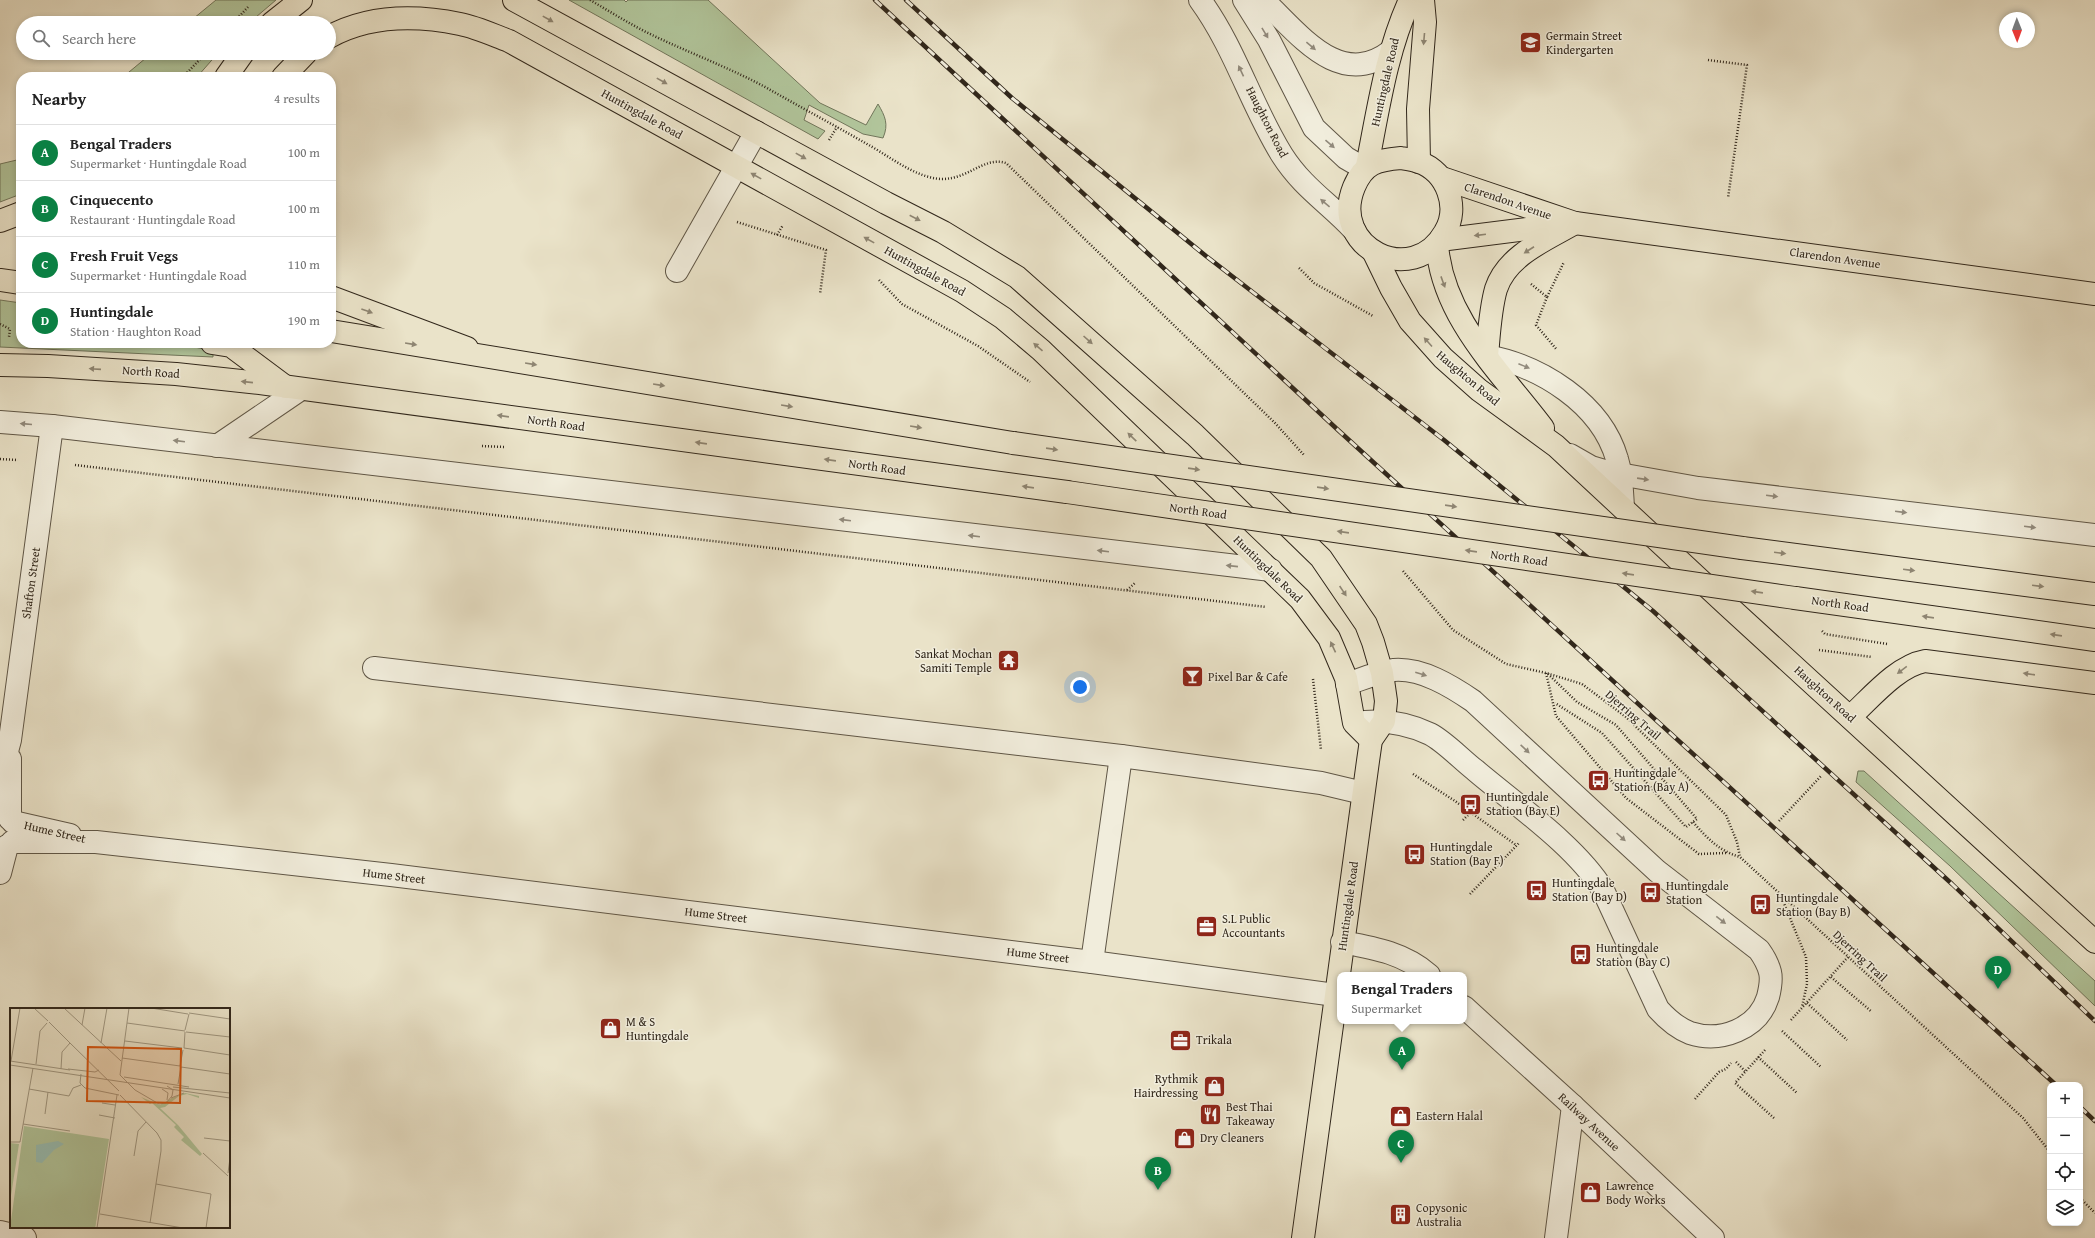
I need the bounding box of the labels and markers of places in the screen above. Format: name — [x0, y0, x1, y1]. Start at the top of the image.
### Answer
place label: Germain Street Kindergarten — [1546, 27, 1623, 58]
school or university icon: Germain Street Kindergarten — [1517, 30, 1543, 56]
place label: Sankat Mochan Samiti Temple — [915, 645, 992, 676]
temple icon: Sankat Mochan Samiti Temple — [995, 648, 1021, 674]
bar icon: Pixel Bar & Cafe — [1180, 664, 1206, 690]
place label: Pixel Bar & Cafe — [1208, 668, 1288, 685]
place label: Huntingdale Station (Bay A) — [1614, 764, 1689, 795]
bus stop icon: Huntingdale Station (Bay A) — [1585, 767, 1611, 793]
place label: Huntingdale Station (Bay E) — [1486, 788, 1560, 819]
bus stop icon: Huntingdale Station (Bay E) — [1458, 791, 1484, 817]
place label: Huntingdale Station (Bay F) — [1430, 838, 1504, 869]
bus stop icon: Huntingdale Station (Bay F) — [1401, 841, 1427, 867]
place label: Huntingdale Station (Bay D) — [1552, 874, 1627, 905]
bus stop icon: Huntingdale Station (Bay D) — [1523, 877, 1549, 903]
place label: Huntingdale Station — [1666, 877, 1729, 908]
bus stop icon: Huntingdale Station — [1637, 880, 1663, 906]
place label: Huntingdale Station (Bay B) — [1776, 889, 1851, 920]
bus stop icon: Huntingdale Station (Bay B) — [1747, 892, 1773, 918]
place label: S.L Public Accountants — [1222, 910, 1285, 941]
office icon: S.L Public Accountants — [1194, 913, 1220, 939]
place label: Huntingdale Station (Bay C) — [1596, 939, 1670, 970]
bus stop icon: Huntingdale Station (Bay C) — [1568, 942, 1594, 968]
pin: D — [1985, 956, 2011, 989]
place label: M & S Huntingdale — [626, 1013, 689, 1044]
shop icon: M & S Huntingdale — [597, 1016, 623, 1042]
office icon: Trikala — [1168, 1027, 1194, 1053]
place label: Trikala — [1196, 1031, 1232, 1048]
pin: A — [1389, 1037, 1415, 1070]
place label: Rythmik Hairdressing — [1134, 1070, 1199, 1101]
shop icon: Rythmik Hairdressing — [1201, 1073, 1227, 1099]
place label: Best Thai Takeaway — [1226, 1098, 1275, 1129]
restaurant icon: Best Thai Takeaway — [1197, 1101, 1223, 1127]
shop icon: Eastern Halal — [1388, 1103, 1414, 1129]
place label: Eastern Halal — [1416, 1107, 1483, 1124]
shop icon: Dry Cleaners — [1171, 1125, 1197, 1151]
place label: Dry Cleaners — [1200, 1129, 1264, 1146]
pin: C — [1388, 1130, 1414, 1163]
pin: B — [1145, 1157, 1171, 1190]
place label: Lawrence Body Works — [1606, 1177, 1666, 1208]
shop icon: Lawrence Body Works — [1577, 1180, 1603, 1206]
place label: Copysonic Australia — [1416, 1199, 1468, 1230]
building icon: Copysonic Australia — [1387, 1202, 1413, 1228]

